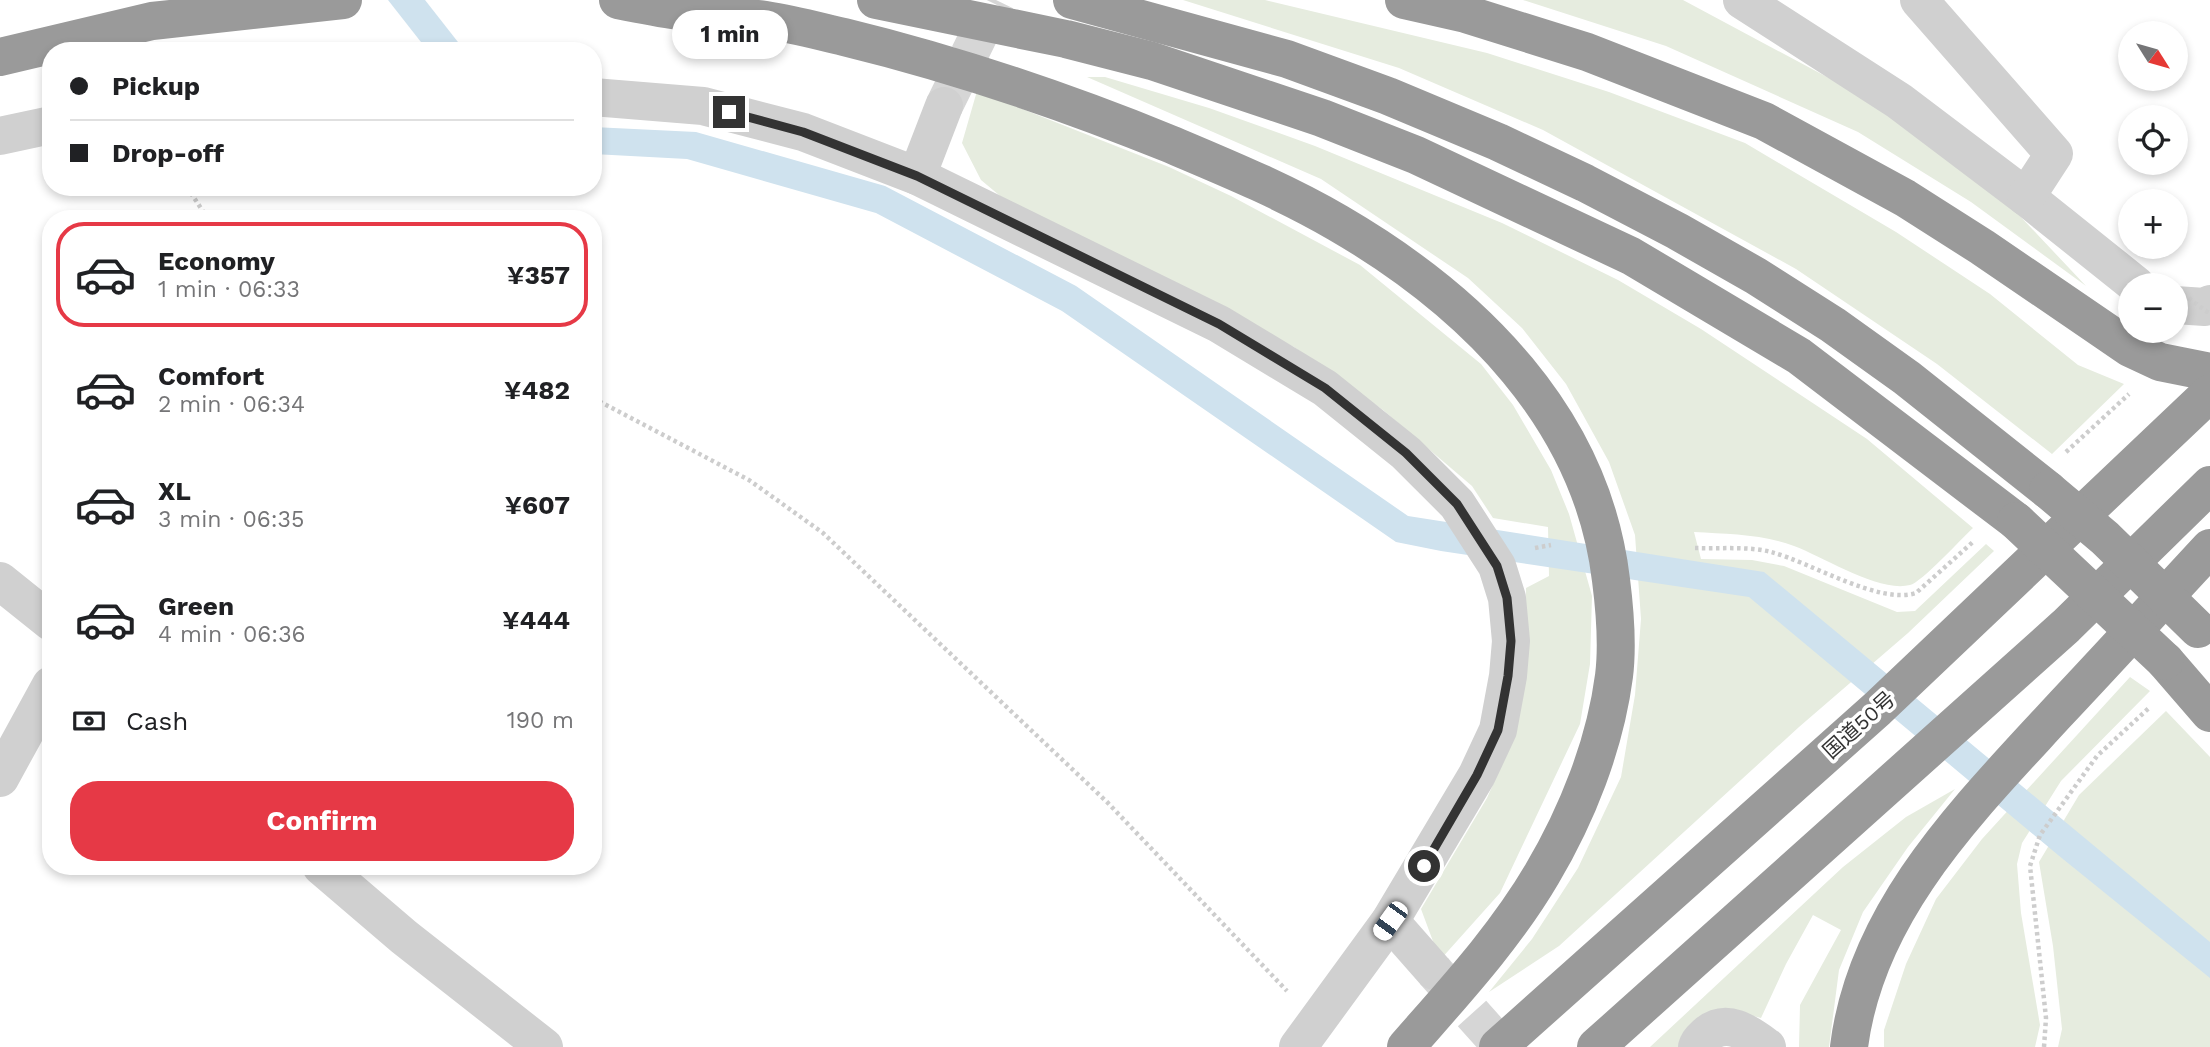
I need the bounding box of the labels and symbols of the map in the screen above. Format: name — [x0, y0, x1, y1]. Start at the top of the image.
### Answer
callout: 1 min — [671, 10, 787, 60]
north arrow — [2118, 21, 2188, 91]
route end — [713, 96, 745, 128]
street label: 国道50号 — [1817, 686, 1900, 763]
route start — [1408, 850, 1440, 882]
car — [1370, 898, 1411, 944]

